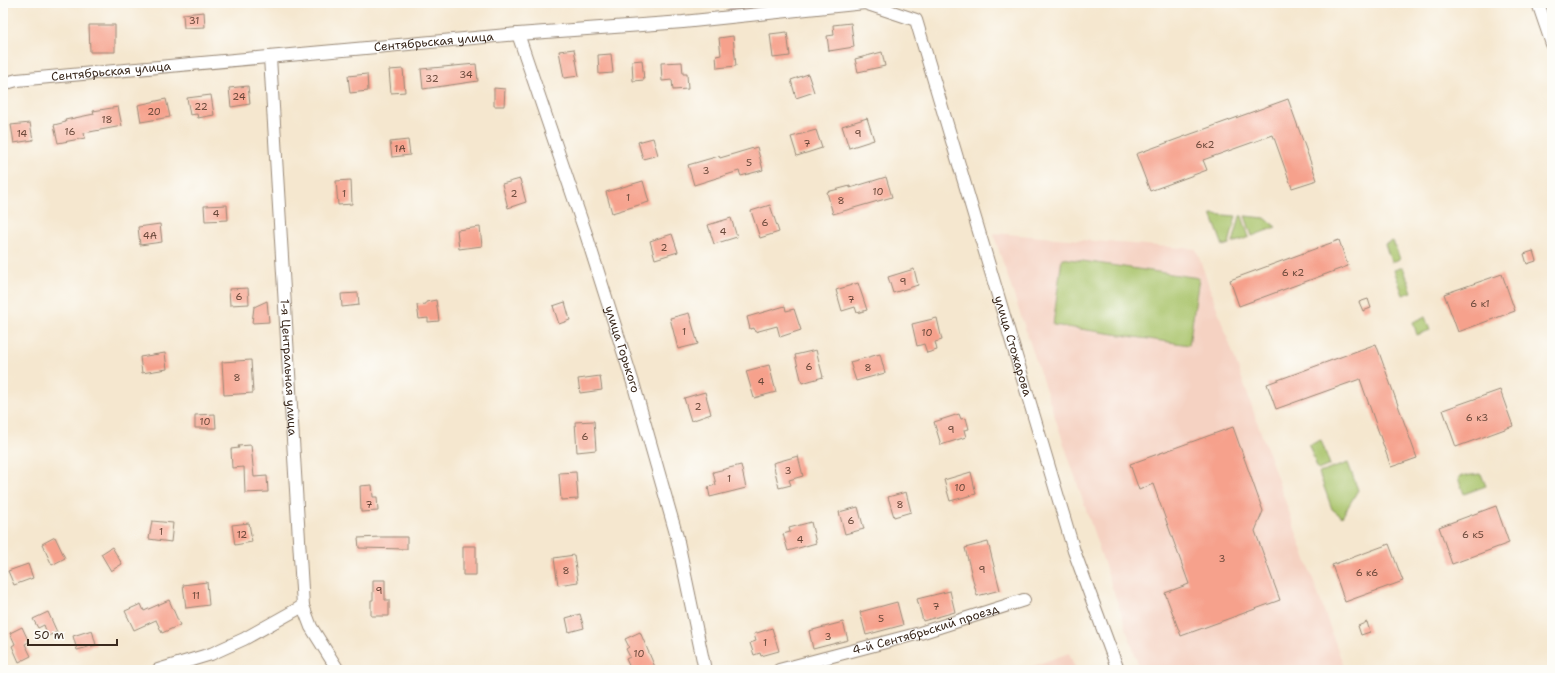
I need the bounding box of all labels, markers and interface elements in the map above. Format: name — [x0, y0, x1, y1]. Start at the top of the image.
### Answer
house number: 31 — [189, 14, 199, 27]
street label: Сентябрьская улица — [373, 28, 495, 55]
street label: Сентябрьская улица — [50, 58, 172, 85]
house number: 34 — [459, 68, 473, 81]
house number: 32 — [425, 72, 439, 85]
house number: 24 — [232, 90, 246, 103]
house number: 22 — [194, 100, 208, 113]
house number: 20 — [147, 105, 161, 118]
house number: 18 — [101, 113, 113, 126]
house number: 16 — [65, 125, 75, 138]
house number: 14 — [17, 127, 27, 140]
house number: 9 — [855, 127, 862, 140]
house number: 7 — [804, 137, 811, 150]
house number: 6к2 — [1195, 138, 1215, 151]
house number: 1А — [394, 142, 406, 155]
house number: 5 — [746, 156, 752, 169]
house number: 3 — [703, 164, 710, 177]
house number: 10 — [873, 185, 883, 198]
house number: 1 — [342, 187, 346, 200]
house number: 2 — [511, 187, 518, 200]
house number: 1 — [626, 191, 630, 204]
house number: 8 — [838, 194, 845, 207]
house number: 4 — [213, 207, 220, 220]
house number: 6 — [762, 216, 769, 229]
house number: 4 — [720, 225, 727, 238]
house number: 4А — [143, 229, 157, 242]
house number: 2 — [661, 241, 668, 254]
house number: 6 к2 — [1282, 266, 1304, 279]
house number: 9 — [900, 275, 907, 288]
house number: 6 — [236, 290, 243, 303]
house number: 7 — [848, 293, 855, 306]
street label: улица Стожарова — [990, 294, 1036, 399]
house number: 6 к1 — [1470, 297, 1490, 310]
street label: 1-я Центральная улица — [277, 298, 301, 437]
street label: улица Горького — [601, 304, 644, 395]
house number: 1 — [682, 325, 686, 338]
house number: 10 — [922, 326, 932, 339]
house number: 6 — [806, 360, 813, 373]
house number: 8 — [865, 361, 872, 374]
house number: 8 — [234, 371, 241, 384]
house number: 4 — [758, 375, 765, 388]
house number: 2 — [695, 400, 702, 413]
house number: 6 к3 — [1466, 411, 1488, 424]
house number: 10 — [200, 415, 210, 428]
house number: 9 — [948, 423, 955, 436]
house number: 6 — [582, 430, 589, 443]
house number: 3 — [785, 464, 792, 477]
house number: 1 — [727, 472, 731, 485]
house number: 10 — [955, 481, 965, 494]
house number: 7 — [366, 498, 373, 511]
house number: 8 — [897, 498, 904, 511]
house number: 6 — [848, 514, 855, 527]
house number: 1 — [159, 525, 163, 538]
house number: 12 — [237, 528, 247, 541]
house number: 6 к5 — [1462, 528, 1484, 541]
house number: 4 — [797, 533, 804, 546]
house number: 3 — [1219, 552, 1226, 565]
house number: 9 — [979, 563, 986, 576]
house number: 8 — [563, 564, 570, 577]
house number: 6 к6 — [1356, 566, 1378, 579]
house number: 9 — [376, 584, 383, 597]
house number: 11 — [192, 589, 200, 602]
street label: 4-й Сентябрьский проезд — [850, 600, 1001, 658]
house number: 7 — [933, 600, 940, 613]
house number: 5 — [878, 612, 884, 625]
scale bar — [28, 621, 117, 647]
text: 50 m — [34, 627, 64, 643]
house number: 3 — [825, 630, 832, 643]
house number: 1 — [763, 636, 767, 649]
house number: 10 — [634, 647, 644, 660]

